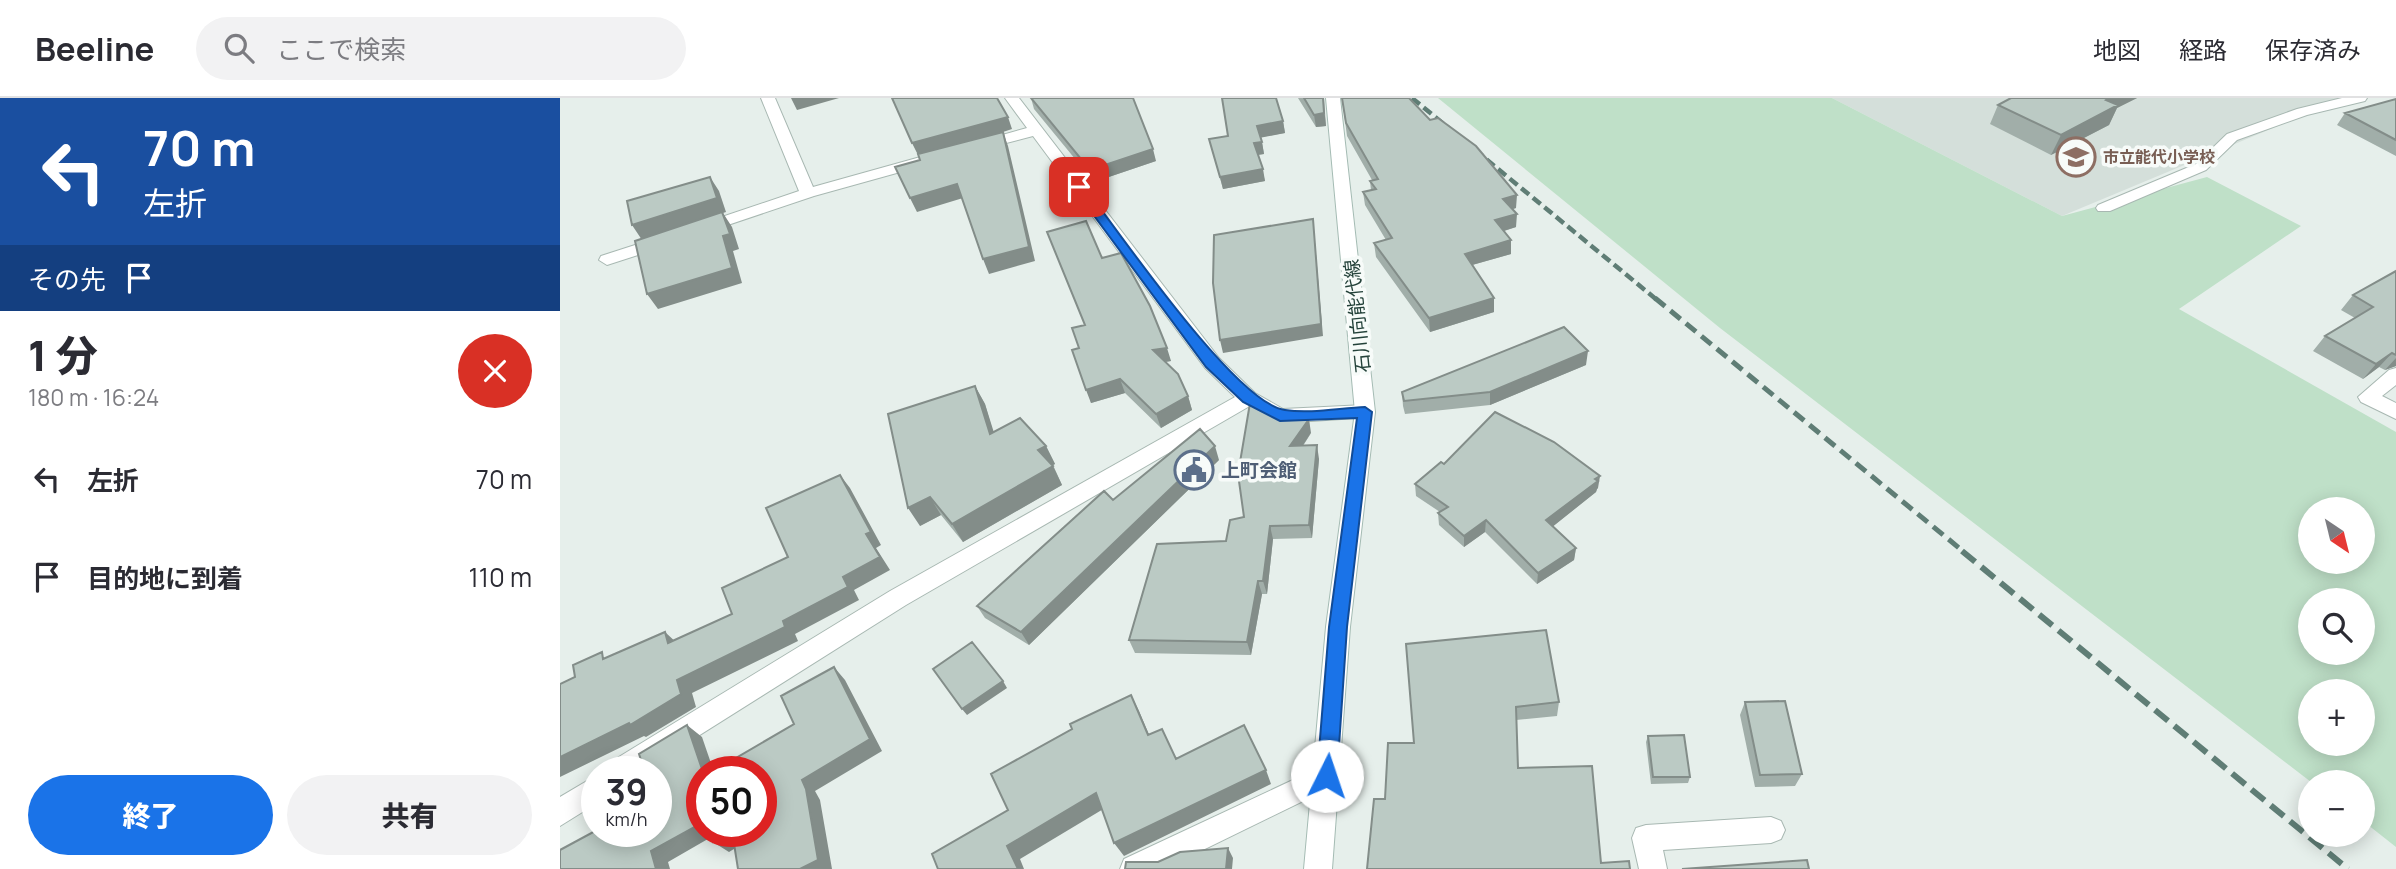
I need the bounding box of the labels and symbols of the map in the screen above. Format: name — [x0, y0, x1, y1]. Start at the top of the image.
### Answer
school or university icon: 市立能代小学校 — [2055, 136, 2097, 178]
place label: 市立能代小学校 — [2103, 146, 2215, 168]
pin — [1049, 157, 1109, 217]
street label: 石川向能代線 — [1338, 258, 1376, 374]
public building icon: 上町会館 — [1173, 449, 1215, 491]
place label: 上町会館 — [1221, 457, 1297, 483]
north arrow — [2298, 497, 2375, 574]
position arrow — [1290, 739, 1364, 813]
speed limit sign: 50 — [686, 756, 777, 847]

